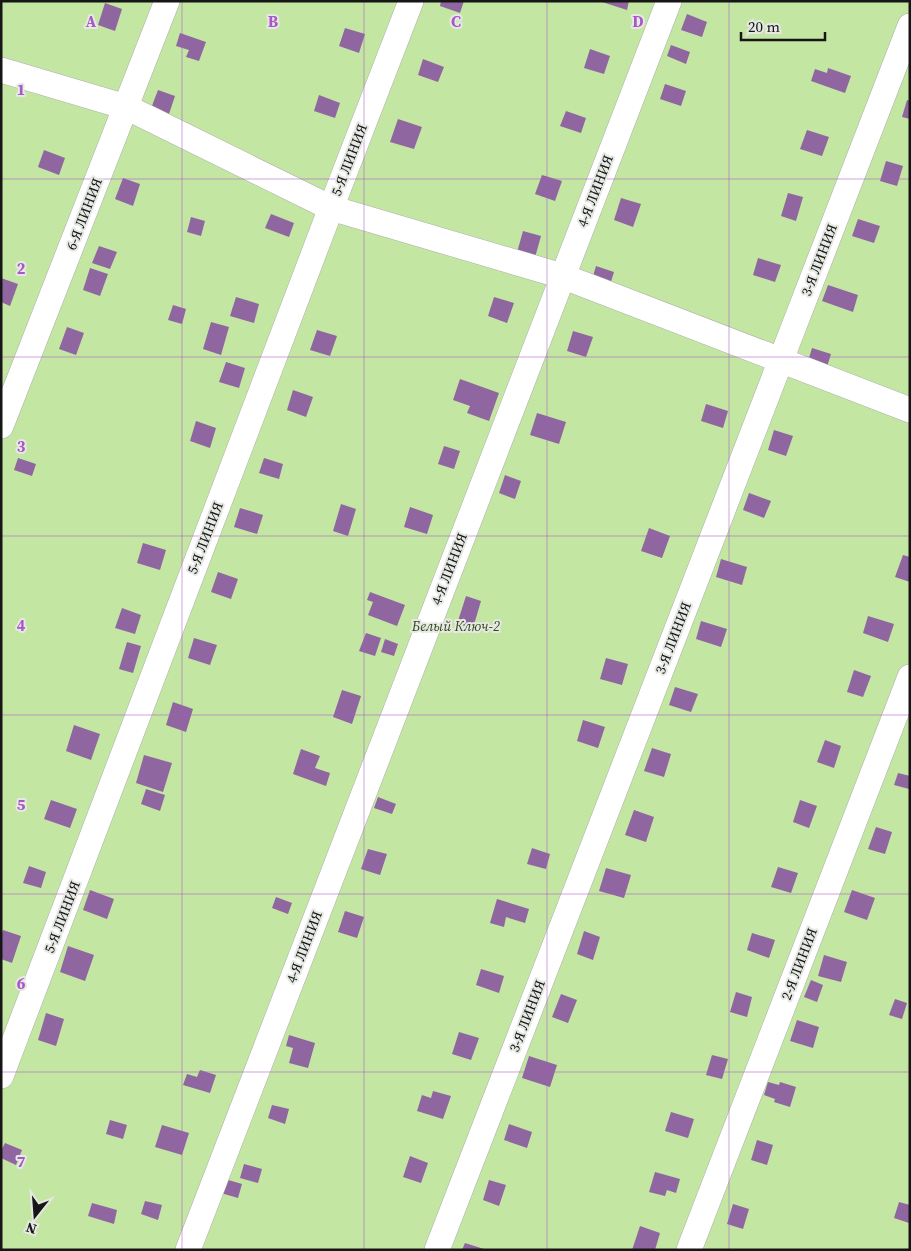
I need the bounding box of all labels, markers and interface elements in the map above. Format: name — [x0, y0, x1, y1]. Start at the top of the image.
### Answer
text: A — [86, 10, 97, 32]
text: B — [268, 10, 279, 32]
text: C — [451, 10, 461, 32]
text: D — [632, 10, 644, 32]
scale bar — [741, 10, 825, 42]
text: 20 m — [748, 16, 780, 37]
text: 1 — [17, 78, 25, 100]
street label: 5-Я ЛИНИЯ — [326, 121, 372, 199]
street label: 4-Я ЛИНИЯ — [572, 152, 618, 230]
street label: 6-Я ЛИНИЯ — [61, 175, 107, 253]
street label: 3-Я ЛИНИЯ — [796, 221, 842, 299]
text: 2 — [17, 257, 26, 279]
text: 3 — [17, 435, 26, 457]
street label: 5-Я ЛИНИЯ — [182, 499, 228, 577]
street label: 4-Я ЛИНИЯ — [426, 530, 472, 608]
street label: 3-Я ЛИНИЯ — [650, 599, 696, 677]
text: 4 — [17, 614, 26, 636]
park label: Белый Ключ-2 — [411, 616, 500, 636]
text: 5 — [17, 793, 26, 815]
street label: 5-Я ЛИНИЯ — [39, 878, 85, 956]
street label: 4-Я ЛИНИЯ — [281, 908, 327, 986]
street label: 2-Я ЛИНИЯ — [776, 925, 822, 1003]
text: 6 — [17, 972, 26, 994]
street label: 3-Я ЛИНИЯ — [504, 977, 550, 1055]
text: 7 — [17, 1150, 26, 1172]
north arrow — [10, 1191, 60, 1241]
text: N — [23, 1217, 39, 1239]

